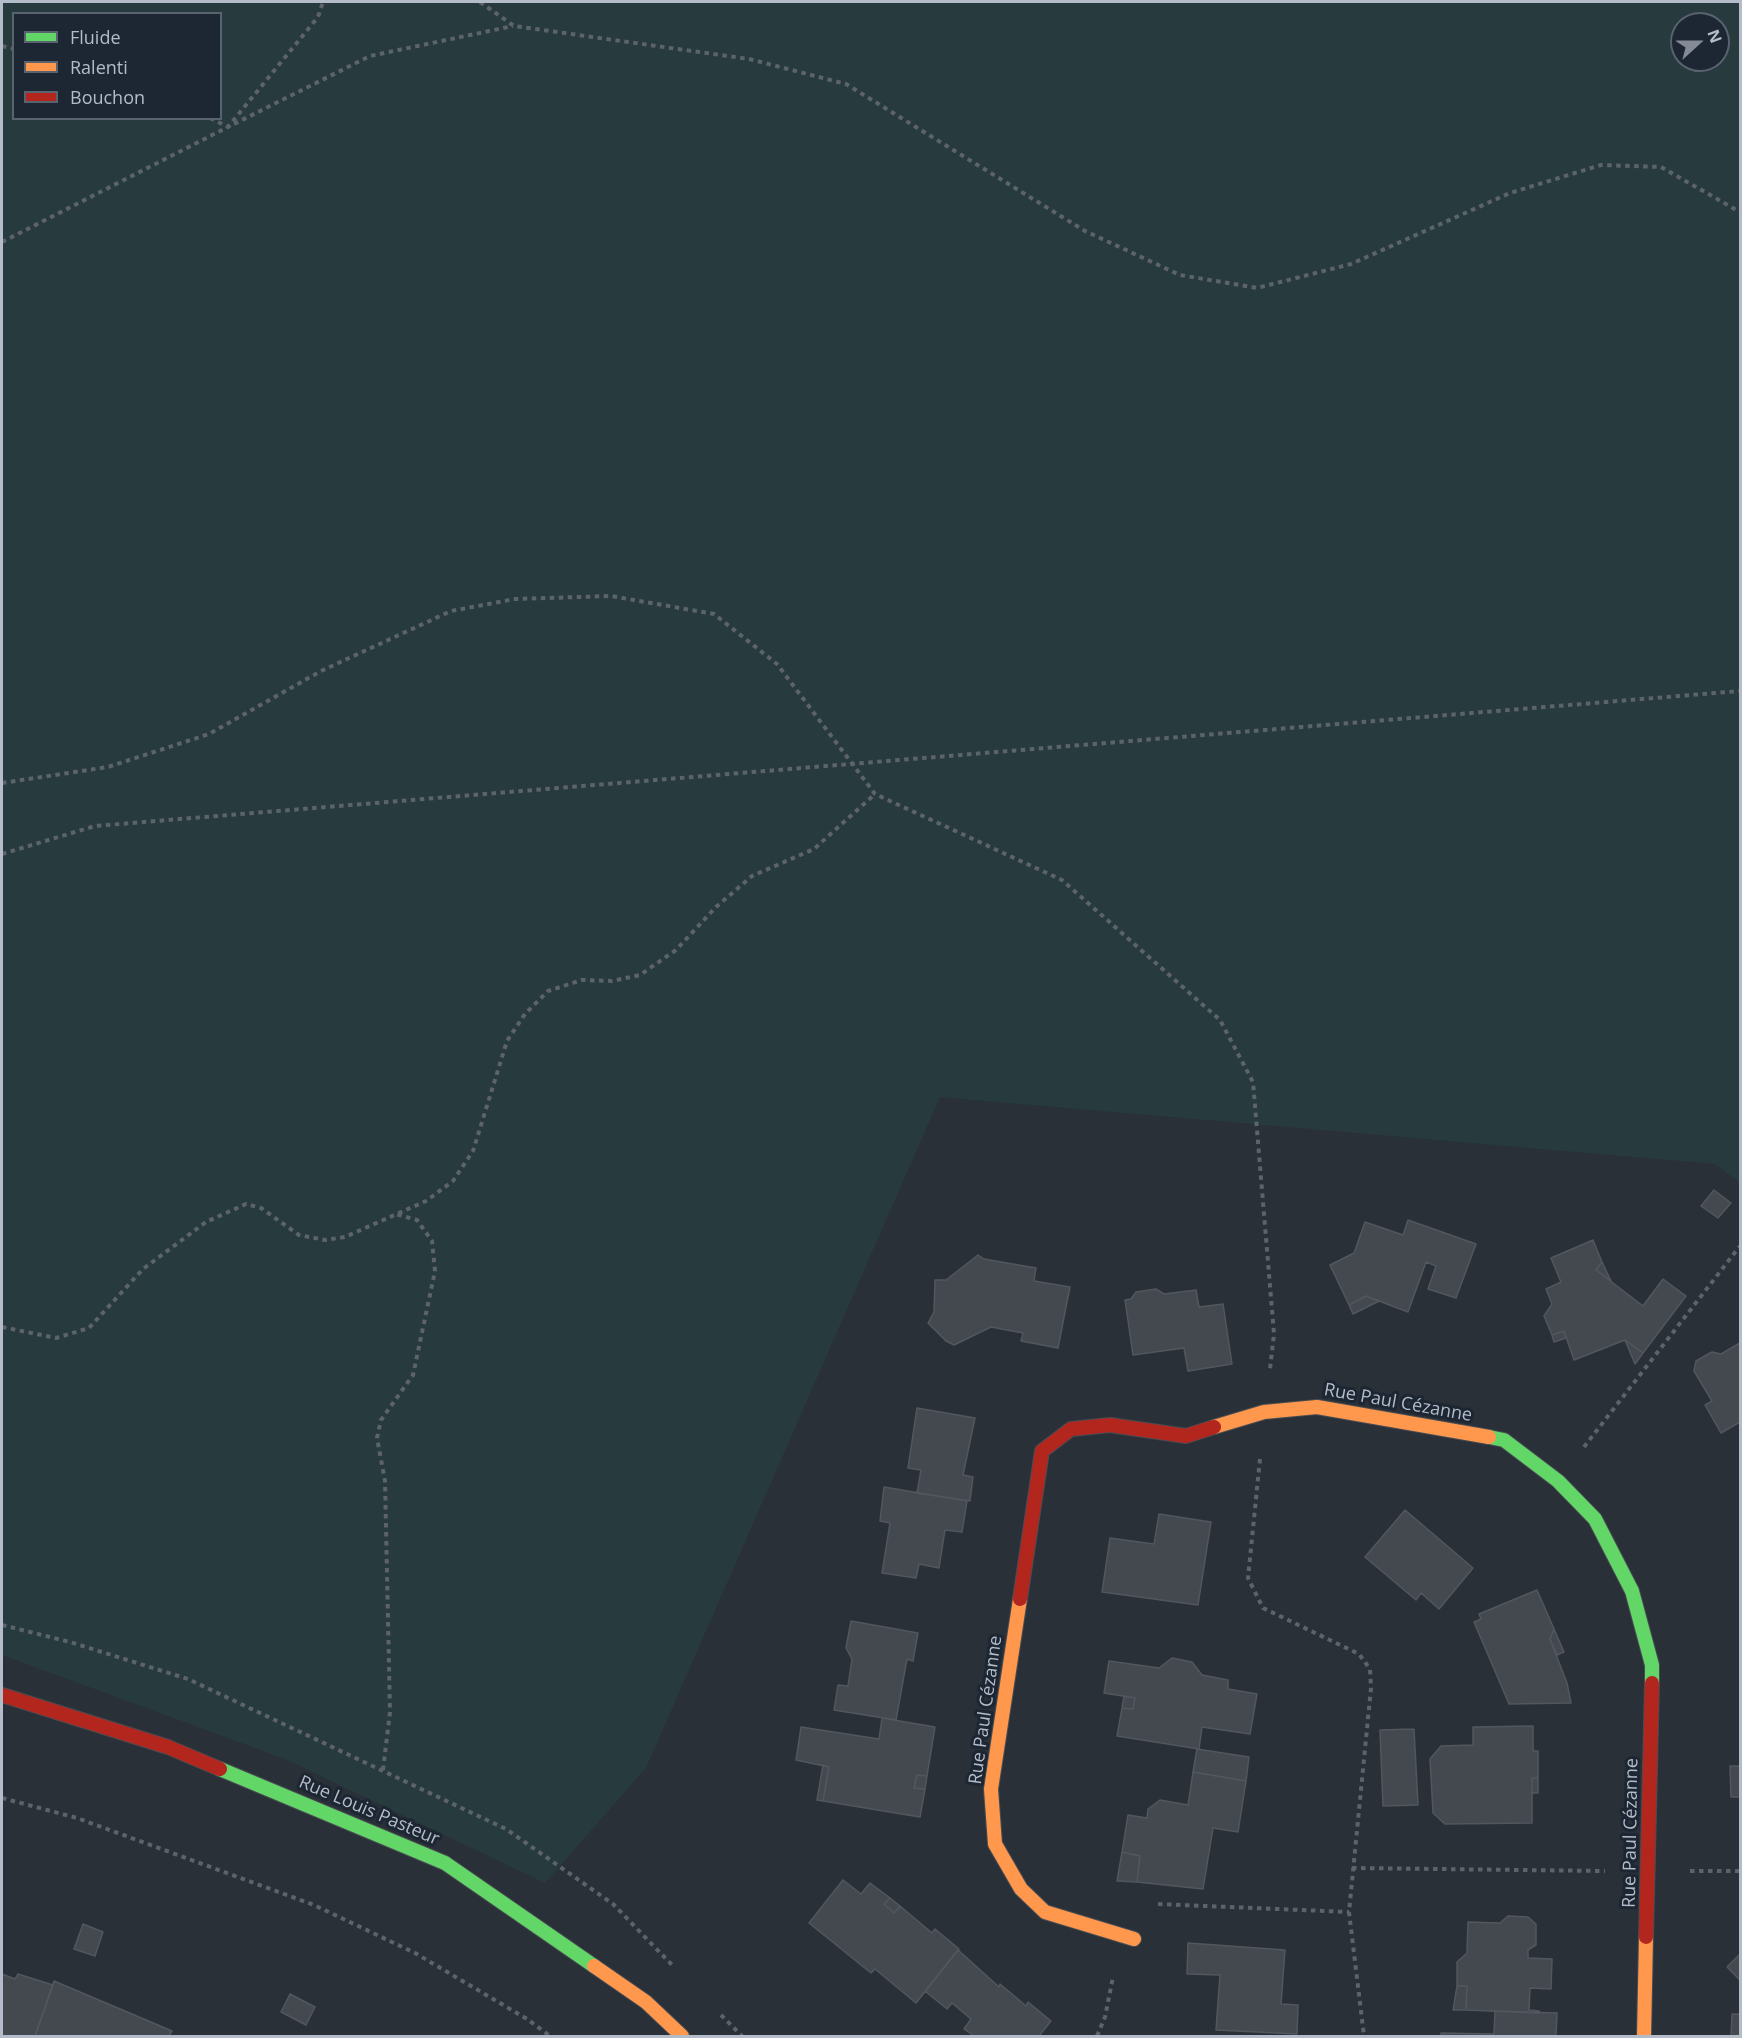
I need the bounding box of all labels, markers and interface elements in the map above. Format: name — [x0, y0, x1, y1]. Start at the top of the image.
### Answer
legend — [12, 12, 222, 120]
north arrow — [1670, 12, 1730, 72]
text: Fluide — [70, 25, 121, 49]
text: N — [1702, 26, 1728, 46]
text: Ralenti — [70, 55, 128, 79]
text: Bouchon — [70, 85, 145, 109]
street label: Rue Paul Cézanne — [1322, 1379, 1474, 1427]
street label: Rue Paul Cézanne — [965, 1634, 1007, 1786]
street label: Rue Paul Cézanne — [1619, 1758, 1643, 1908]
street label: Rue Louis Pasteur — [296, 1772, 442, 1850]

